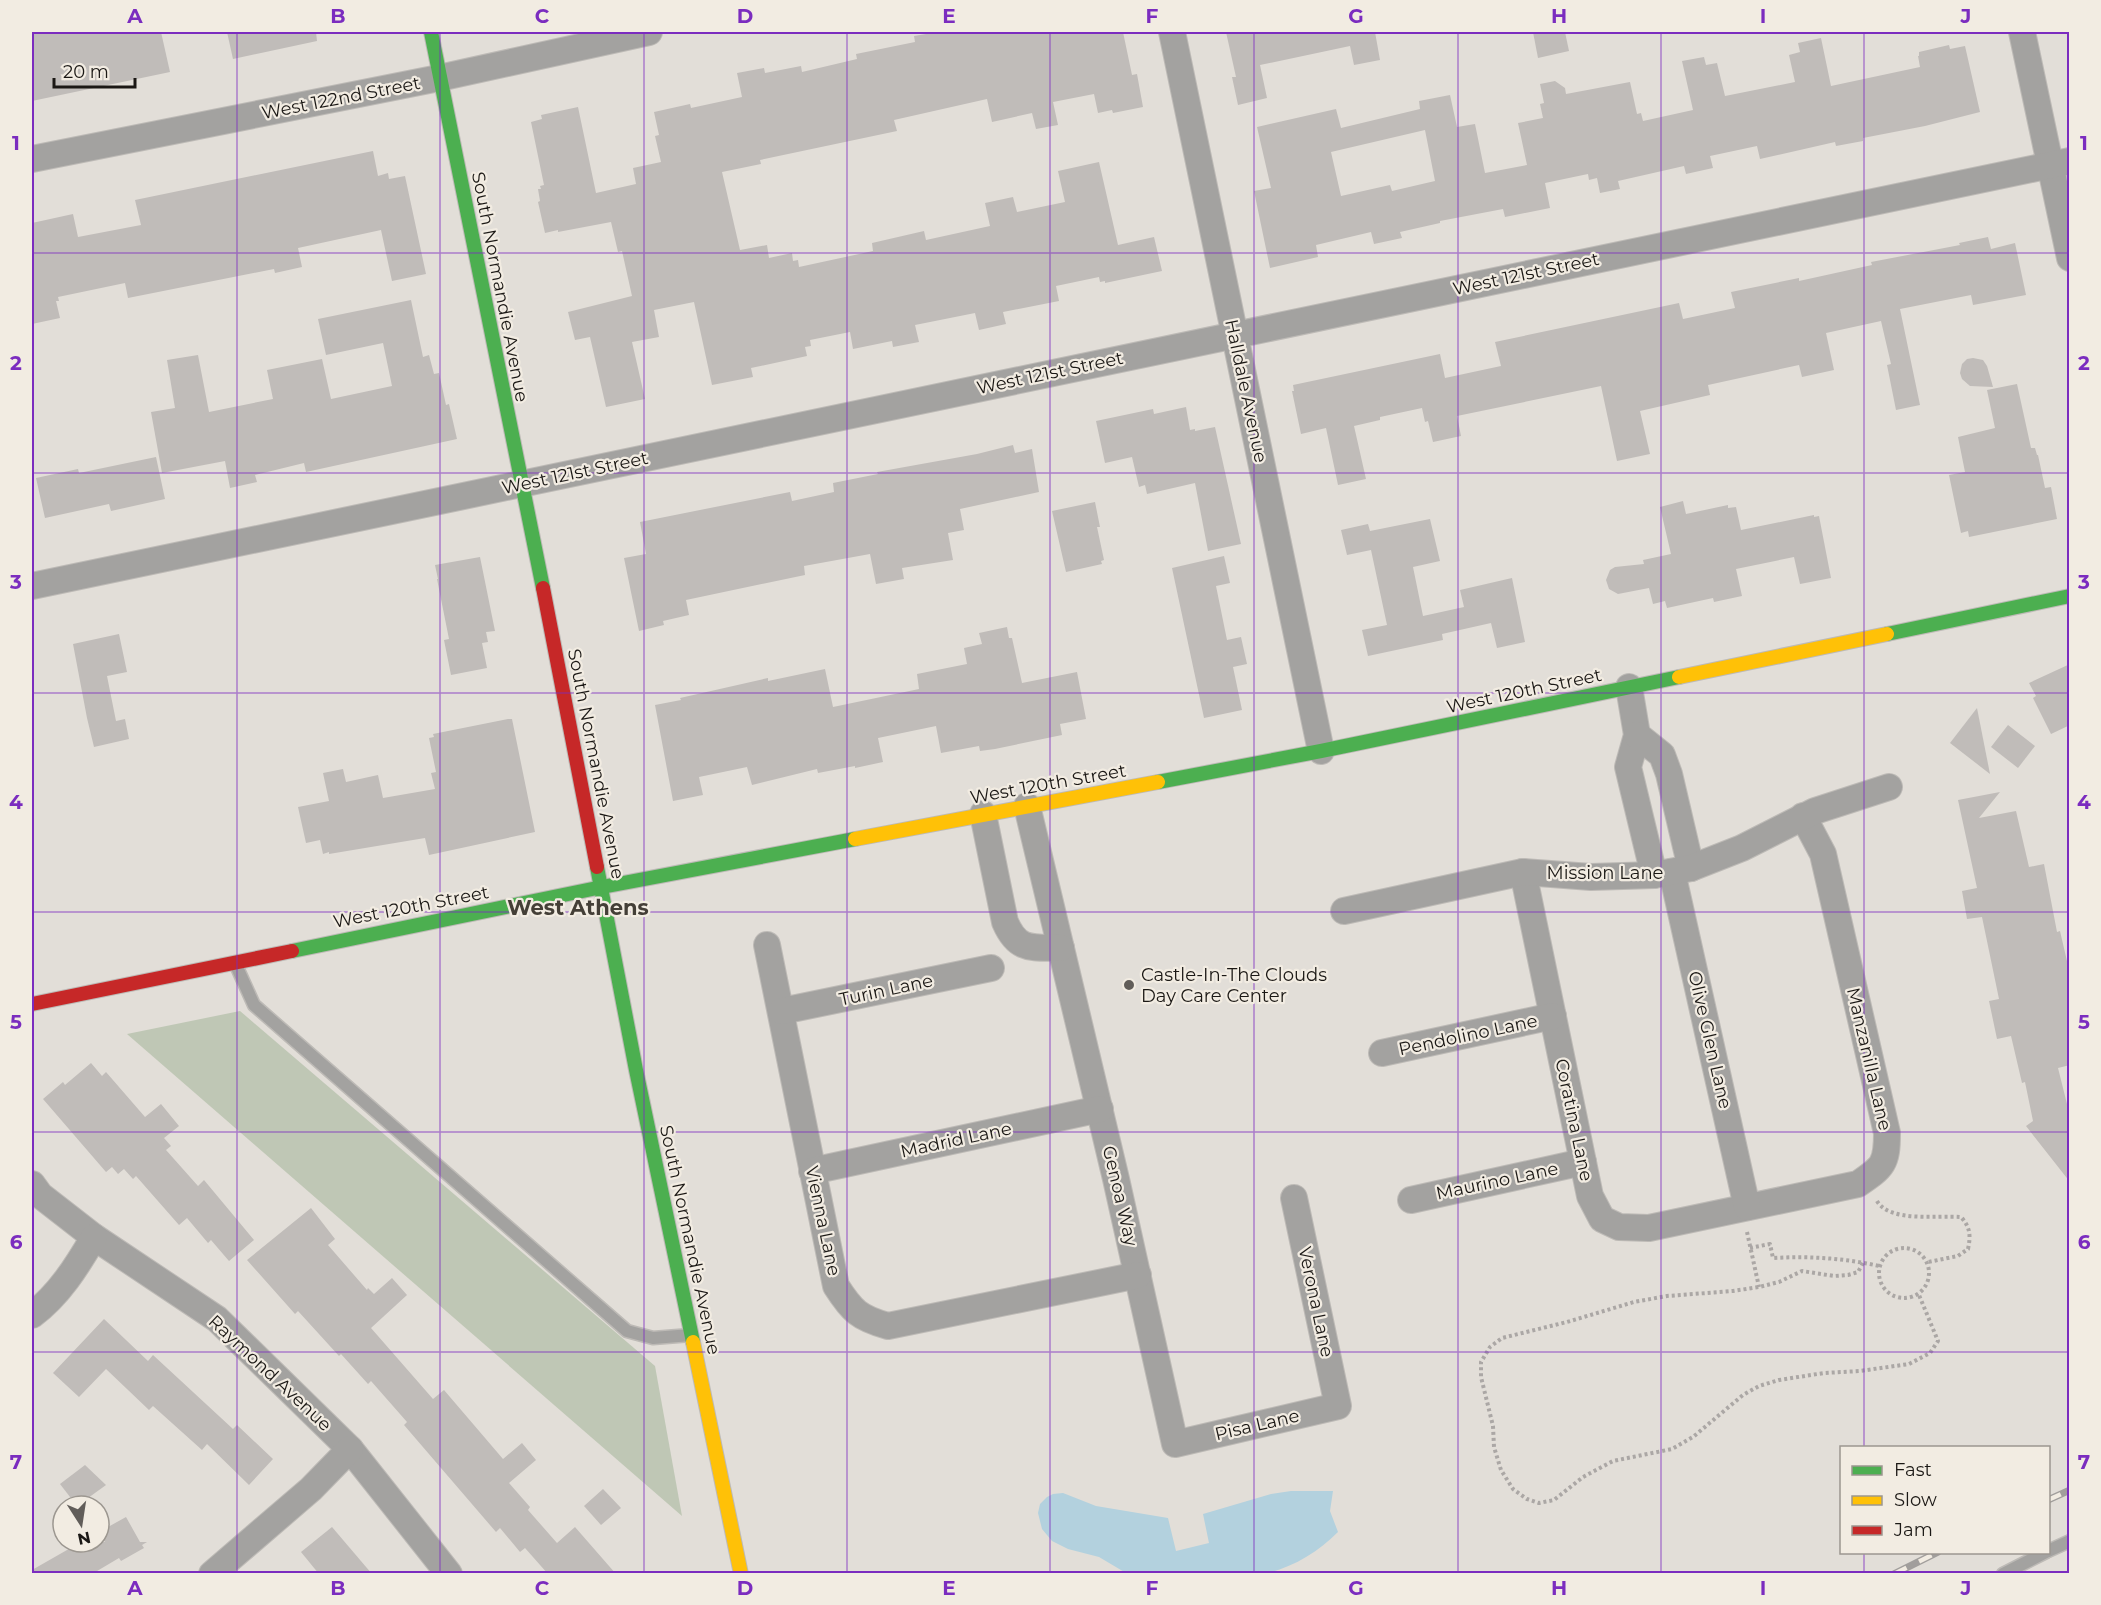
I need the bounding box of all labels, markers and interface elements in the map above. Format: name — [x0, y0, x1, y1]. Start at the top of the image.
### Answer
text: A — [126, 4, 143, 28]
text: B — [330, 4, 346, 28]
text: C — [535, 4, 550, 28]
text: D — [737, 4, 753, 28]
text: E — [942, 4, 956, 28]
text: F — [1146, 4, 1159, 28]
text: G — [1348, 4, 1364, 28]
text: H — [1551, 4, 1567, 28]
text: I — [1760, 4, 1766, 28]
text: J — [1960, 4, 1971, 28]
scale bar — [54, 51, 135, 89]
text: 20 m — [63, 61, 109, 83]
street label: West 122nd Street — [260, 72, 422, 124]
text: 1 — [12, 131, 20, 155]
text: 1 — [2080, 131, 2088, 155]
street label: South Normandie Avenue — [467, 170, 533, 404]
street label: West 121st Street — [1451, 248, 1601, 300]
street label: Halldale Avenue — [1220, 317, 1272, 465]
street label: West 121st Street — [975, 347, 1125, 399]
text: 2 — [10, 351, 22, 375]
text: 2 — [2078, 351, 2090, 375]
street label: West 121st Street — [500, 447, 650, 499]
text: 3 — [9, 570, 22, 594]
text: 3 — [2077, 570, 2090, 594]
street label: South Normandie Avenue — [563, 647, 629, 881]
street label: West 120th Street — [1444, 664, 1604, 718]
street label: West 120th Street — [968, 759, 1128, 809]
text: 4 — [9, 790, 23, 814]
text: 4 — [2077, 790, 2091, 814]
street label: Mission Lane — [1547, 862, 1664, 884]
street label: West 120th Street — [331, 881, 491, 933]
district label: West Athens — [507, 895, 649, 920]
place label: Castle-In-The Clouds Day Care Center — [1141, 964, 1327, 1007]
street label: Turin Lane — [837, 969, 935, 1011]
street label: Olive Glen Lane — [1683, 969, 1737, 1111]
marker: Castle-In-The Clouds Day Care Center — [1122, 978, 1136, 992]
street label: Manzanilla Lane — [1842, 985, 1896, 1133]
text: 5 — [10, 1010, 22, 1034]
street label: Pendolino Lane — [1397, 1010, 1540, 1060]
text: 5 — [2078, 1010, 2090, 1034]
street label: Coratina Lane — [1550, 1057, 1598, 1183]
street label: Madrid Lane — [898, 1117, 1014, 1163]
street label: South Normandie Avenue — [655, 1123, 725, 1357]
street label: Genoa Way — [1098, 1144, 1142, 1249]
street label: Maurino Lane — [1434, 1157, 1560, 1205]
street label: Vienna Lane — [801, 1164, 845, 1278]
text: 6 — [10, 1230, 23, 1254]
text: 6 — [2078, 1230, 2091, 1254]
street label: Verona Lane — [1294, 1245, 1338, 1359]
street label: Raymond Avenue — [204, 1310, 336, 1436]
street label: Pisa Lane — [1213, 1405, 1302, 1445]
legend — [1840, 1446, 2050, 1554]
text: 7 — [10, 1450, 22, 1474]
text: 7 — [2078, 1450, 2090, 1474]
text: Fast — [1894, 1459, 1932, 1481]
text: Slow — [1894, 1489, 1937, 1511]
north arrow — [51, 1494, 111, 1554]
text: Jam — [1893, 1519, 1933, 1541]
text: N — [76, 1528, 92, 1549]
text: A — [126, 1576, 143, 1600]
text: B — [330, 1576, 346, 1600]
text: C — [535, 1576, 550, 1600]
text: D — [737, 1576, 753, 1600]
text: E — [942, 1576, 956, 1600]
text: F — [1146, 1576, 1159, 1600]
text: G — [1348, 1576, 1364, 1600]
text: H — [1551, 1576, 1567, 1600]
text: I — [1760, 1576, 1766, 1600]
text: J — [1960, 1576, 1971, 1600]

